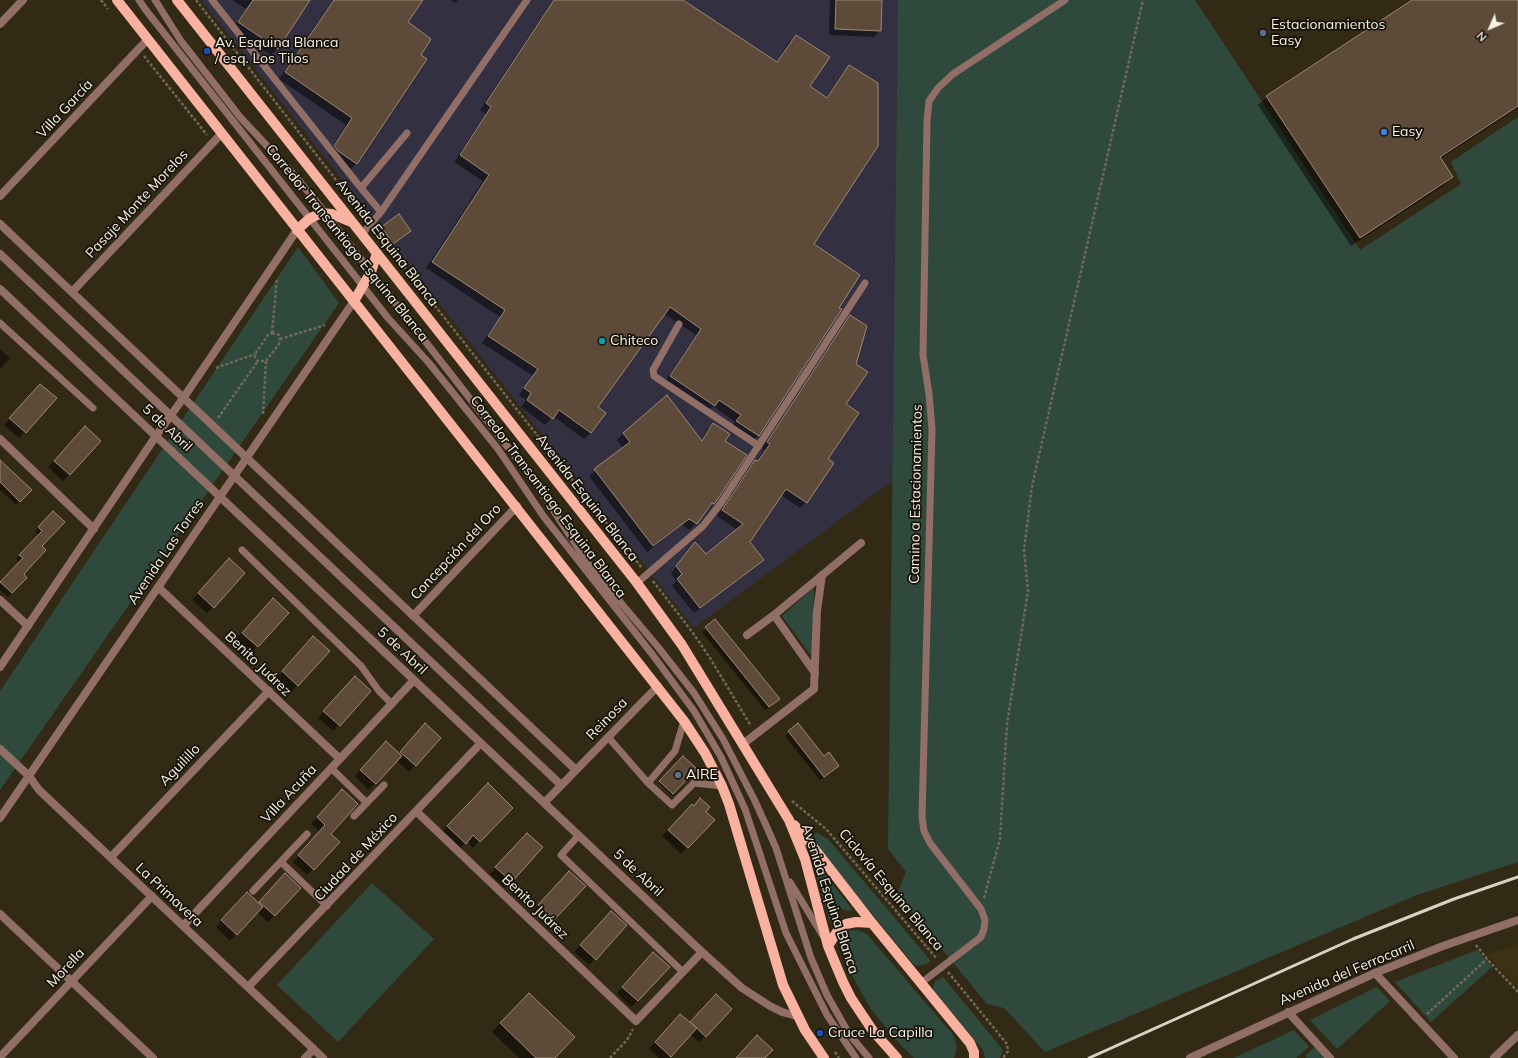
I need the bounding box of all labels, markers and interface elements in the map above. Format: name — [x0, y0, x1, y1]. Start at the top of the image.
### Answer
north arrow — [1470, 8, 1510, 48]
place label: Estacionamientos Easy — [1271, 17, 1385, 50]
marker: Estacionamientos Easy — [1258, 28, 1268, 38]
text: N — [1474, 29, 1489, 44]
place label: Av. Esquina Blanca / esq. Los Tilos — [215, 35, 338, 68]
marker: Av. Esquina Blanca / esq. Los Tilos — [202, 46, 212, 56]
street label: Villa García — [34, 76, 96, 142]
place label: Easy — [1392, 124, 1423, 140]
marker: Easy — [1379, 127, 1389, 137]
street label: Corredor Transantiago Esquina Blanca — [262, 141, 432, 345]
street label: Pasaje Monte Morelos — [82, 146, 192, 262]
street label: Avenida Esquina Blanca — [332, 176, 442, 310]
place label: Chiteco — [610, 333, 658, 349]
marker: Chiteco — [597, 336, 607, 346]
street label: Corredor Transantiago Esquina Blanca — [466, 392, 630, 602]
street label: 5 de Abril — [139, 401, 195, 455]
street label: Camino a Estacionamientos — [906, 404, 926, 584]
street label: Avenida Esquina Blanca — [532, 431, 642, 565]
street label: Avenida Las Torres — [125, 496, 207, 608]
street label: Concepción del Oro — [407, 501, 505, 603]
street label: 5 de Abril — [374, 624, 430, 678]
street label: Benito Juárez — [221, 628, 295, 700]
street label: Reinosa — [583, 694, 631, 744]
street label: Aguilillo — [156, 741, 204, 789]
street label: Villa Acuña — [258, 761, 320, 827]
place label: AIRE — [686, 767, 718, 783]
marker: AIRE — [673, 770, 683, 780]
street label: Ciudad de México — [311, 809, 401, 905]
street label: Avenida Esquina Blanca — [798, 822, 862, 976]
street label: Ciclovía Esquina Blanca — [835, 826, 947, 954]
street label: 5 de Abril — [610, 846, 666, 900]
street label: La Primavera — [132, 860, 206, 930]
street label: Benito Juárez — [498, 871, 572, 943]
street label: Avenida del Ferrocarril — [1277, 937, 1417, 1009]
street label: Morella — [44, 945, 88, 991]
place label: Cruce La Capilla — [828, 1025, 933, 1041]
marker: Cruce La Capilla — [815, 1028, 825, 1038]

